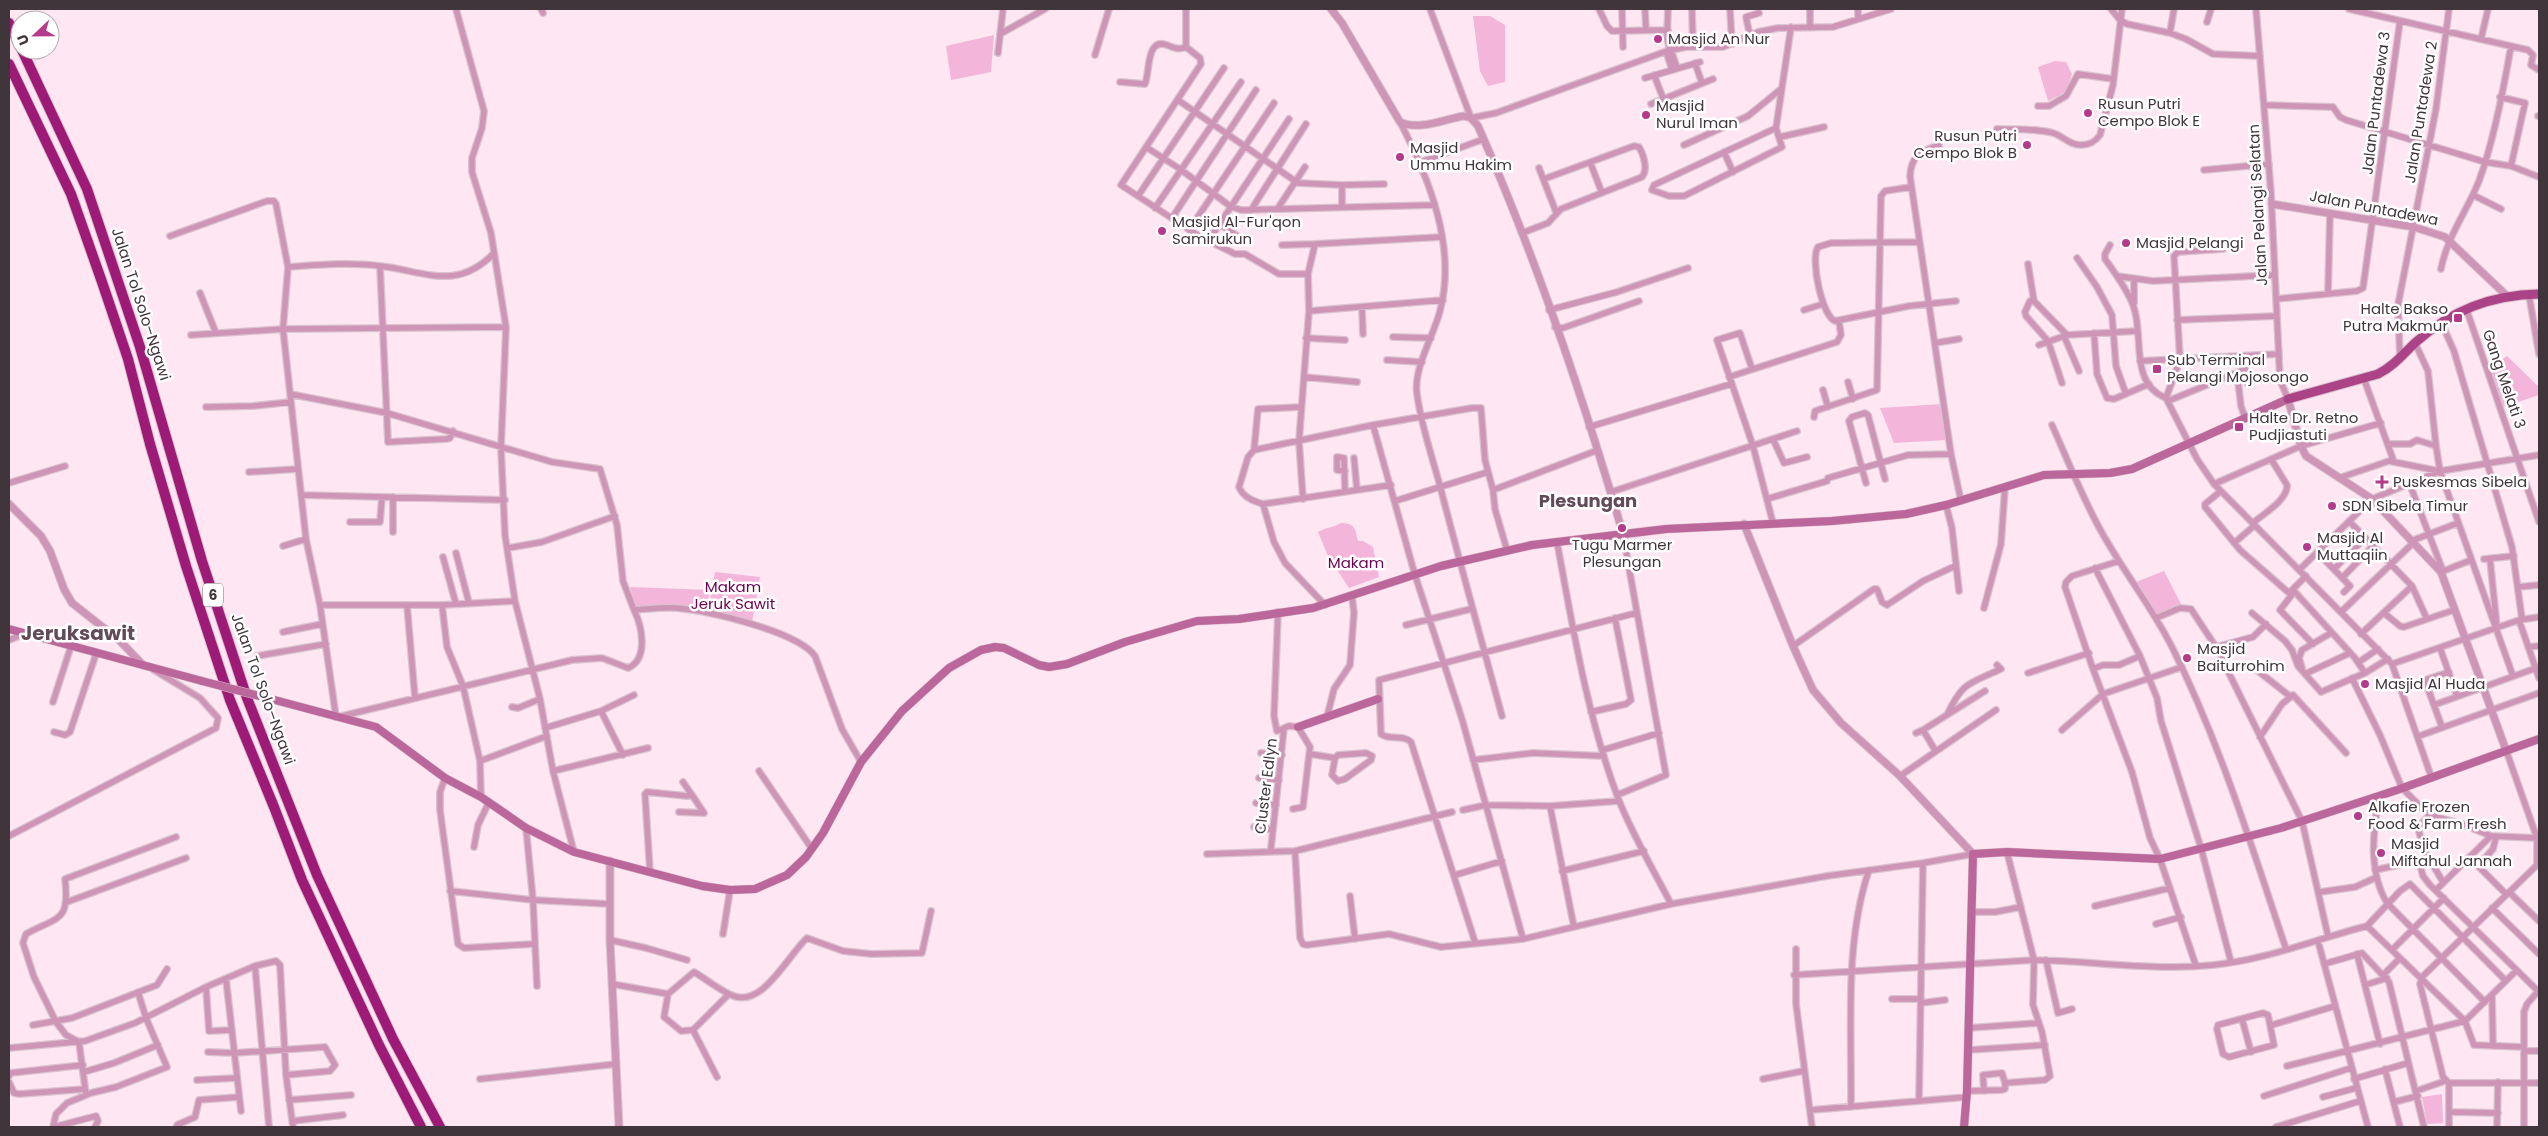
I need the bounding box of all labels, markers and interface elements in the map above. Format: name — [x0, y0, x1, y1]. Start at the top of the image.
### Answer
north arrow — [10, 10, 60, 60]
place label: Masjid An Nur — [1668, 28, 1770, 49]
street label: Jalan Puntadewa 3 — [2356, 30, 2395, 176]
text: U — [12, 31, 34, 48]
marker: Masjid An Nur — [1652, 33, 1664, 45]
street label: Jalan Puntadewa 2 — [2399, 39, 2442, 184]
place label: Rusun Putri Cempo Blok E — [2098, 93, 2200, 131]
place label: Masjid Nurul Iman — [1656, 95, 1738, 133]
marker: Rusun Putri Cempo Blok E — [2082, 107, 2094, 119]
marker: Masjid Nurul Iman — [1640, 109, 1652, 121]
street label: Jalan Pelangi Selatan — [2243, 124, 2272, 286]
place label: Rusun Putri Cempo Blok B — [1914, 125, 2017, 163]
place label: Masjid Ummu Hakim — [1410, 137, 1512, 175]
marker: Rusun Putri Cempo Blok B — [2021, 139, 2033, 151]
marker: Masjid Ummu Hakim — [1394, 151, 1406, 163]
street label: Jalan Puntadewa — [2308, 185, 2440, 230]
place label: Masjid Al-Fur'qon Samirukun — [1172, 211, 1301, 249]
street label: Jalan Tol Solo–Ngawi — [107, 225, 176, 383]
marker: Masjid Al-Fur'qon Samirukun — [1156, 225, 1168, 237]
place label: Masjid Pelangi — [2136, 232, 2244, 253]
marker: Masjid Pelangi — [2120, 237, 2132, 249]
place label: Halte Bakso Putra Makmur — [2343, 298, 2448, 336]
marker: Halte Bakso Putra Makmur — [2452, 312, 2464, 324]
street label: Gang Melati 3 — [2478, 326, 2531, 431]
place label: Sub Terminal Pelangi Mojosongo — [2167, 349, 2309, 387]
marker: Sub Terminal Pelangi Mojosongo — [2151, 363, 2163, 375]
place label: Halte Dr. Retno Pudjiastuti — [2249, 407, 2358, 445]
marker: Halte Dr. Retno Pudjiastuti — [2233, 421, 2245, 433]
place label: Puskesmas Sibela — [2393, 471, 2527, 492]
marker: Puskesmas Sibela — [2375, 475, 2389, 489]
district label: Plesungan — [1539, 488, 1637, 513]
place label: SDN Sibela Timur — [2342, 495, 2469, 516]
marker: SDN Sibela Timur — [2326, 500, 2338, 512]
marker: Tugu Marmer Plesungan — [1616, 522, 1628, 534]
place label: Masjid Al Muttaqiin — [2317, 527, 2388, 565]
place label: Tugu Marmer Plesungan — [1572, 534, 1673, 572]
marker: Masjid Al Muttaqiin — [2301, 541, 2313, 553]
park label: Makam — [1328, 552, 1384, 573]
park label: Makam Jeruk Sawit — [691, 576, 775, 614]
road number: 6 — [203, 584, 223, 606]
street label: Jalan Tol Solo–Ngawi — [226, 610, 301, 767]
district label: Jeruksawit — [21, 619, 135, 647]
place label: Masjid Baiturrohim — [2197, 638, 2285, 676]
marker: Masjid Baiturrohim — [2181, 652, 2193, 664]
place label: Masjid Al Huda — [2375, 673, 2486, 694]
marker: Masjid Al Huda — [2359, 678, 2371, 690]
street label: Cluster Edlyn — [1249, 737, 1282, 835]
place label: Alkafie Frozen Food & Farm Fresh — [2368, 796, 2507, 834]
marker: Alkafie Frozen Food & Farm Fresh — [2352, 810, 2364, 822]
place label: Masjid Miftahul Jannah — [2391, 833, 2512, 871]
marker: Masjid Miftahul Jannah — [2375, 847, 2387, 859]

